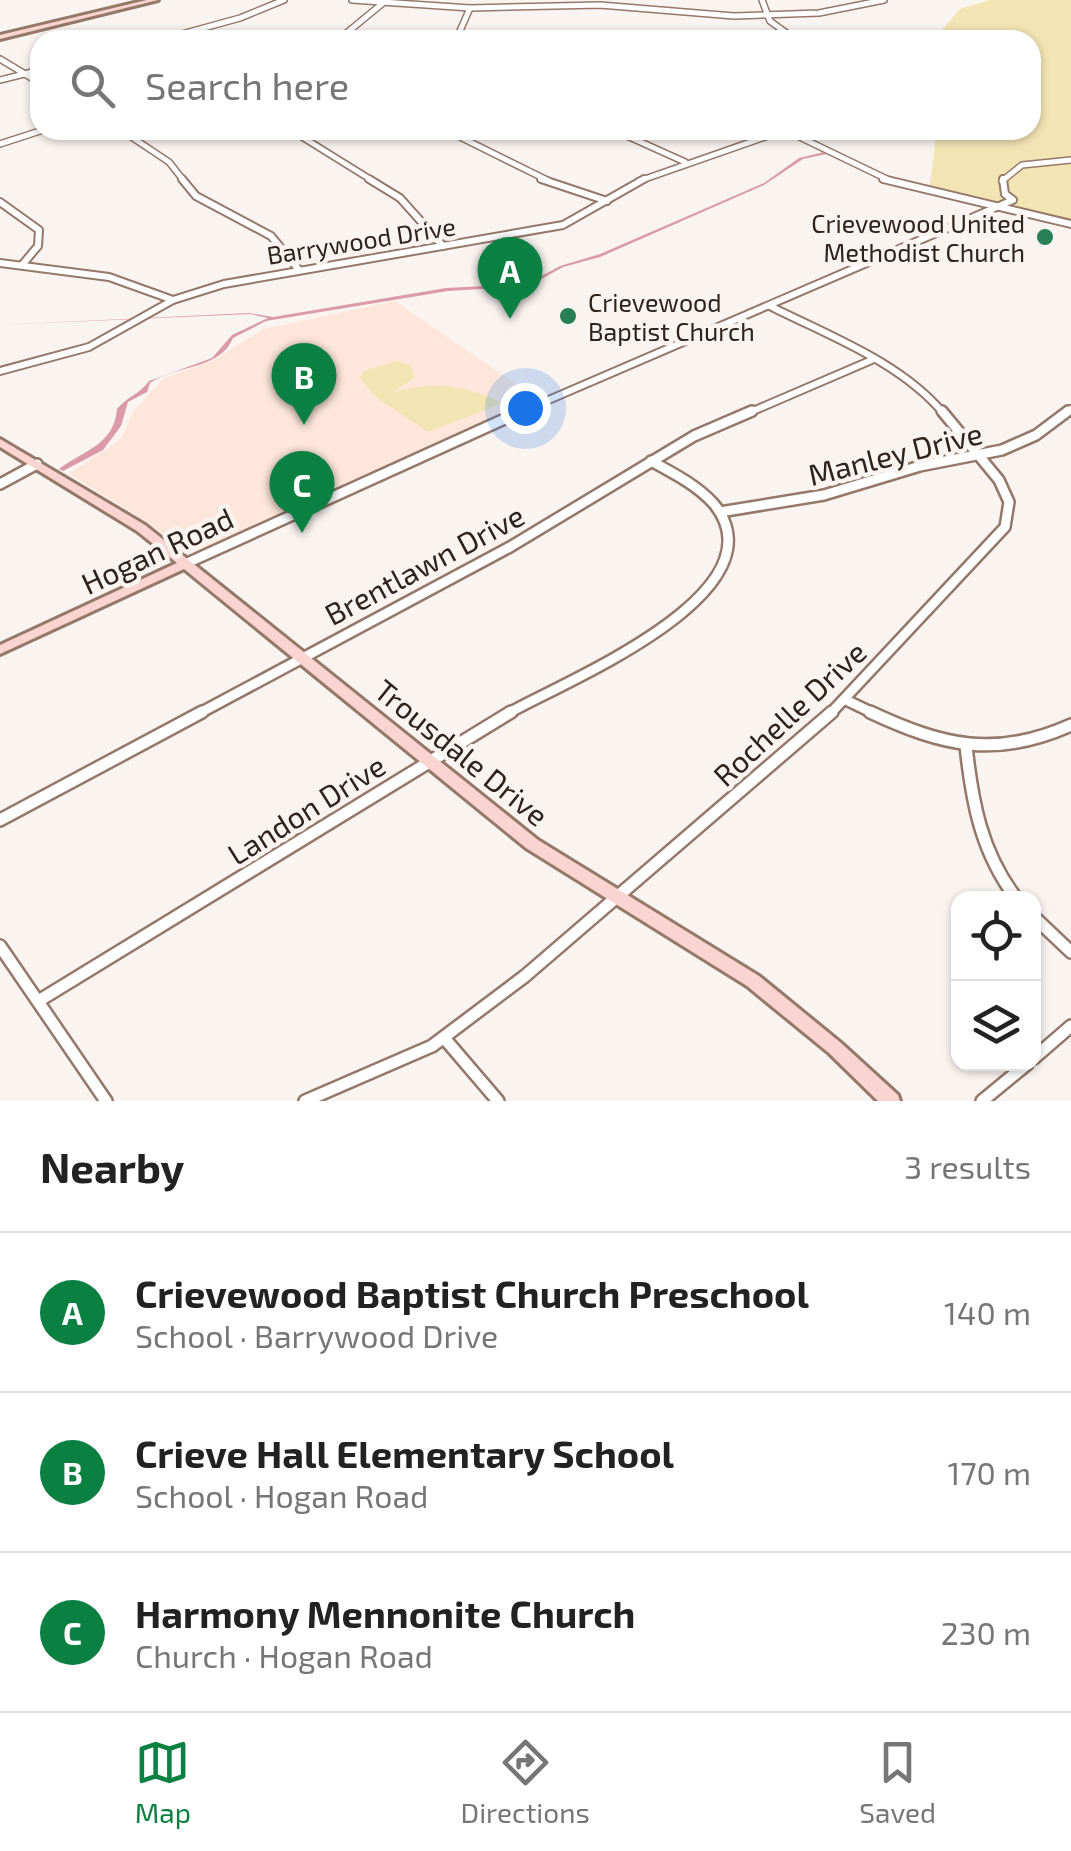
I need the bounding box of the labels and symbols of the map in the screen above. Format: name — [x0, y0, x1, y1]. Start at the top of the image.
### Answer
place label: Crievewood United Methodist Church — [811, 208, 1025, 267]
street label: Barrywood Drive — [264, 210, 458, 270]
marker: Crievewood United Methodist Church — [1034, 226, 1056, 248]
pin: A — [478, 236, 542, 319]
place label: Crievewood Baptist Church — [588, 287, 755, 346]
marker: Crievewood Baptist Church — [557, 305, 579, 327]
pin: B — [272, 342, 336, 425]
your location — [500, 383, 551, 434]
street label: Manley Drive — [804, 414, 986, 492]
pin: C — [270, 450, 334, 533]
street label: Brentlawn Drive — [318, 496, 530, 632]
street label: Hogan Road — [75, 499, 239, 601]
street label: Rochelle Drive — [705, 633, 873, 793]
street label: Trousdale Drive — [368, 671, 556, 833]
street label: Landon Drive — [221, 746, 391, 872]

